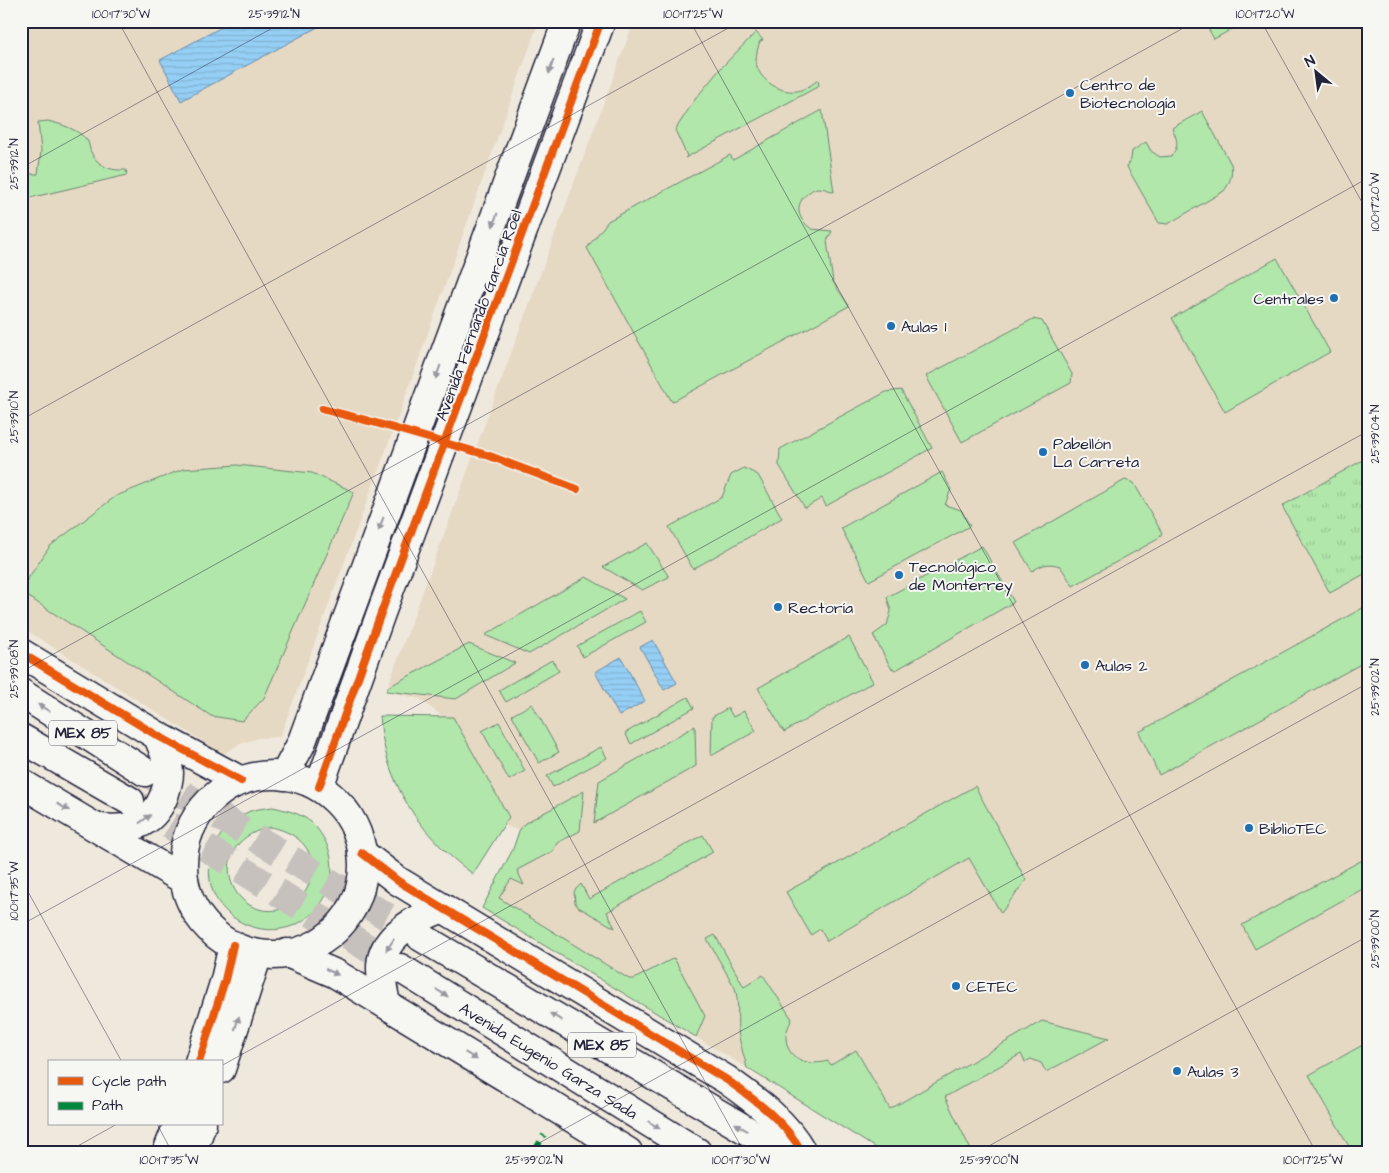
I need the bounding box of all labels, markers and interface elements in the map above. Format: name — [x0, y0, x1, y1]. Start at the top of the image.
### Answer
text: 100°17'30"W — [92, 6, 151, 23]
text: 25°39'12"N — [248, 6, 300, 23]
text: 100°17'25"W — [663, 6, 724, 23]
text: 100°17'20"W — [1236, 6, 1295, 23]
north arrow — [1292, 48, 1342, 98]
text: N — [1301, 51, 1319, 72]
one-way arrow — [547, 60, 555, 75]
place label: Centro de Biotecnología — [1080, 74, 1175, 115]
marker: Centro de Biotecnología — [1064, 87, 1076, 99]
text: 25°39'12"N — [6, 138, 23, 190]
text: 100°17'20"W — [1367, 172, 1384, 231]
street label: Avenida Fernando García Roel — [430, 207, 527, 424]
one-way arrow — [491, 212, 498, 227]
place label: Centrales — [1253, 288, 1324, 310]
marker: Centrales — [1328, 292, 1340, 304]
place label: Aulas 1 — [901, 316, 947, 338]
marker: Aulas 1 — [885, 320, 897, 332]
one-way arrow — [434, 365, 442, 380]
text: 25°39'10"N — [6, 390, 23, 443]
text: 25°39'04"N — [1367, 404, 1384, 463]
place label: Pabellón La Carreta — [1053, 433, 1139, 473]
marker: Pabellón La Carreta — [1037, 446, 1049, 458]
one-way arrow — [377, 517, 385, 532]
place label: Tecnológico de Monterrey — [909, 556, 1013, 597]
marker: Tecnológico de Monterrey — [893, 569, 905, 581]
place label: Rectoría — [788, 597, 853, 619]
marker: Rectoría — [772, 601, 784, 613]
text: 25°39'08"N — [6, 639, 23, 698]
place label: Aulas 2 — [1095, 655, 1148, 677]
text: 25°39'02"N — [1367, 658, 1384, 716]
marker: Aulas 2 — [1079, 659, 1091, 671]
one-way arrow — [38, 703, 51, 713]
road number: MEX 85 — [49, 720, 117, 746]
one-way arrow — [57, 803, 70, 812]
one-way arrow — [138, 814, 152, 824]
place label: BiblioTEC — [1259, 818, 1326, 840]
marker: BiblioTEC — [1243, 822, 1255, 834]
text: 100°17'35"W — [6, 861, 23, 920]
text: 25°39'00"N — [1367, 909, 1384, 968]
one-way arrow — [385, 938, 395, 952]
one-way arrow — [325, 969, 339, 977]
place label: CETEC — [966, 976, 1018, 998]
marker: CETEC — [950, 980, 962, 992]
one-way arrow — [435, 989, 448, 998]
street label: Avenida Eugenio Garza Sada — [455, 997, 642, 1125]
one-way arrow — [549, 1013, 562, 1022]
one-way arrow — [233, 1015, 241, 1030]
road number: MEX 85 — [568, 1032, 636, 1058]
one-way arrow — [464, 1051, 477, 1061]
legend — [48, 1060, 222, 1126]
place label: Aulas 3 — [1187, 1061, 1239, 1083]
marker: Aulas 3 — [1171, 1065, 1183, 1077]
text: Cycle path — [92, 1071, 167, 1093]
text: Path — [92, 1095, 123, 1116]
one-way arrow — [647, 1121, 661, 1130]
one-way arrow — [734, 1122, 747, 1131]
text: 100°17'35"W — [140, 1152, 199, 1169]
text: 25°39'02"N — [505, 1152, 563, 1169]
text: 100°17'30"W — [712, 1152, 771, 1169]
text: 25°39'00"N — [960, 1152, 1019, 1169]
text: 100°17'25"W — [1283, 1152, 1344, 1169]

